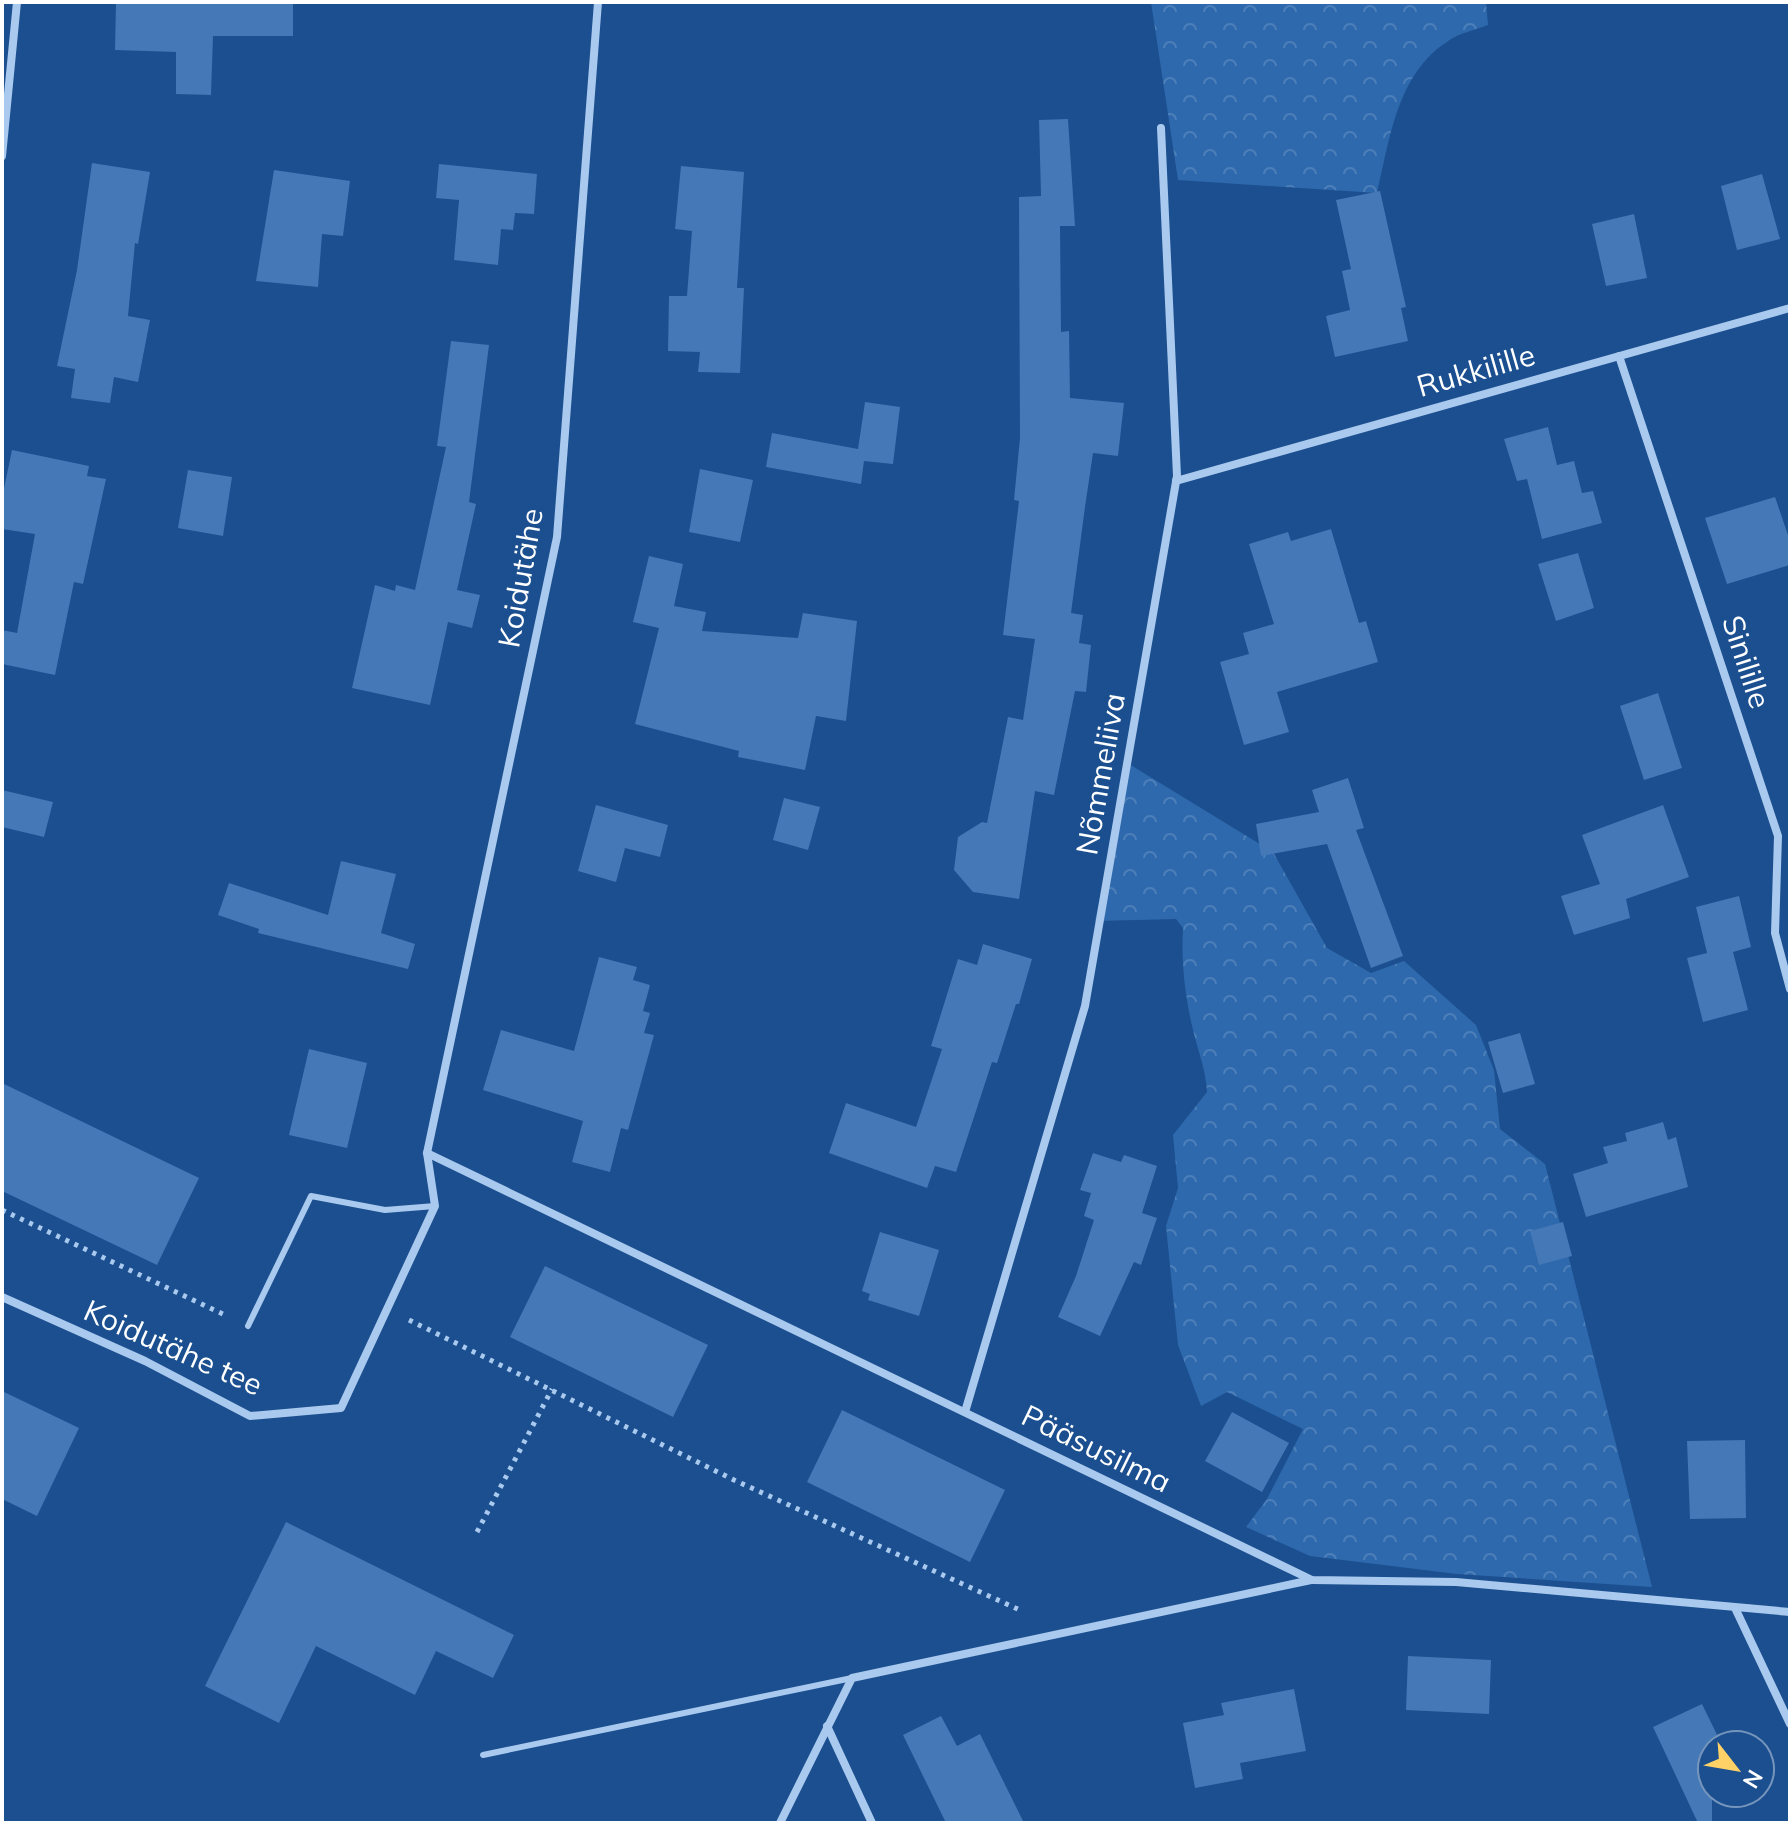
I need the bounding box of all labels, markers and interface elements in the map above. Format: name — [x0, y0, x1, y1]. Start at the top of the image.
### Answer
street label: Rukkilille — [1412, 335, 1539, 405]
street label: Koidutähe — [489, 505, 551, 650]
street label: Sinilille — [1714, 610, 1780, 713]
street label: Nõmmeliiva — [1067, 690, 1133, 858]
street label: Koidutähe tee — [78, 1291, 269, 1403]
street label: Pääsusilma — [1016, 1396, 1177, 1501]
north arrow — [1696, 1729, 1776, 1809]
text: N — [1737, 1765, 1769, 1794]

